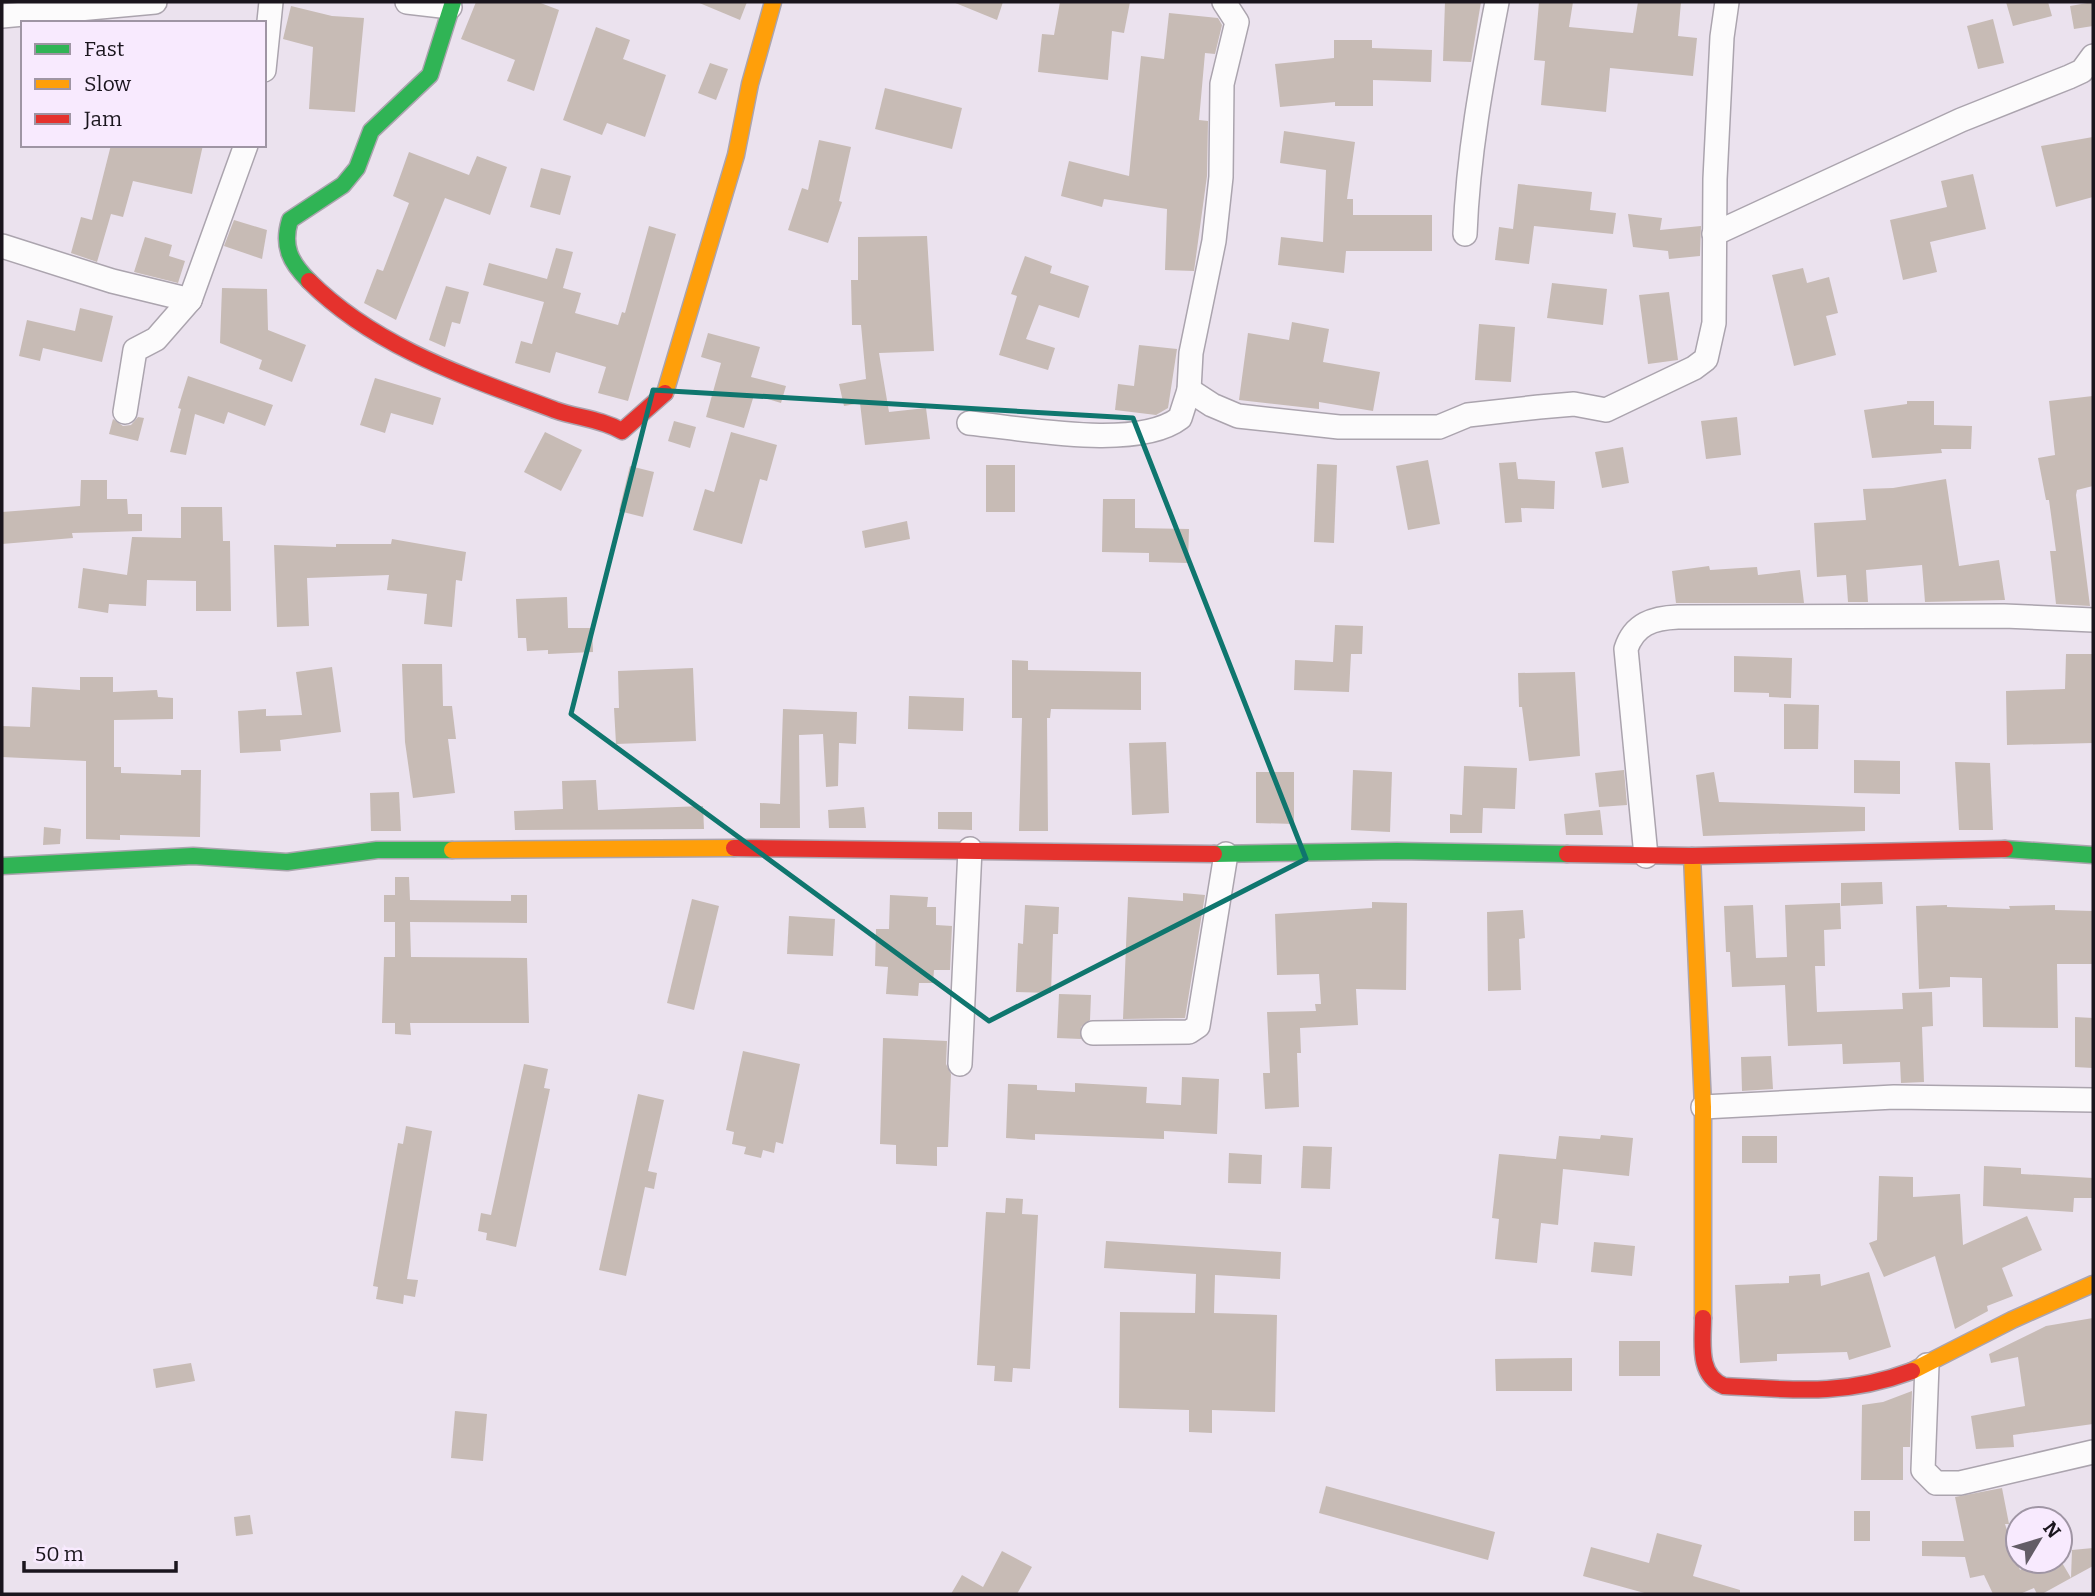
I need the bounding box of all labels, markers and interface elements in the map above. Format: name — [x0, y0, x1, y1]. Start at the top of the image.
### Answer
legend — [21, 21, 266, 147]
text: Fast — [84, 36, 125, 62]
text: Slow — [84, 71, 131, 97]
text: Jam — [83, 106, 122, 132]
north arrow — [2004, 1505, 2074, 1575]
text: N — [2038, 1517, 2066, 1543]
scale bar — [24, 1530, 177, 1574]
text: 50 m — [35, 1541, 84, 1567]

